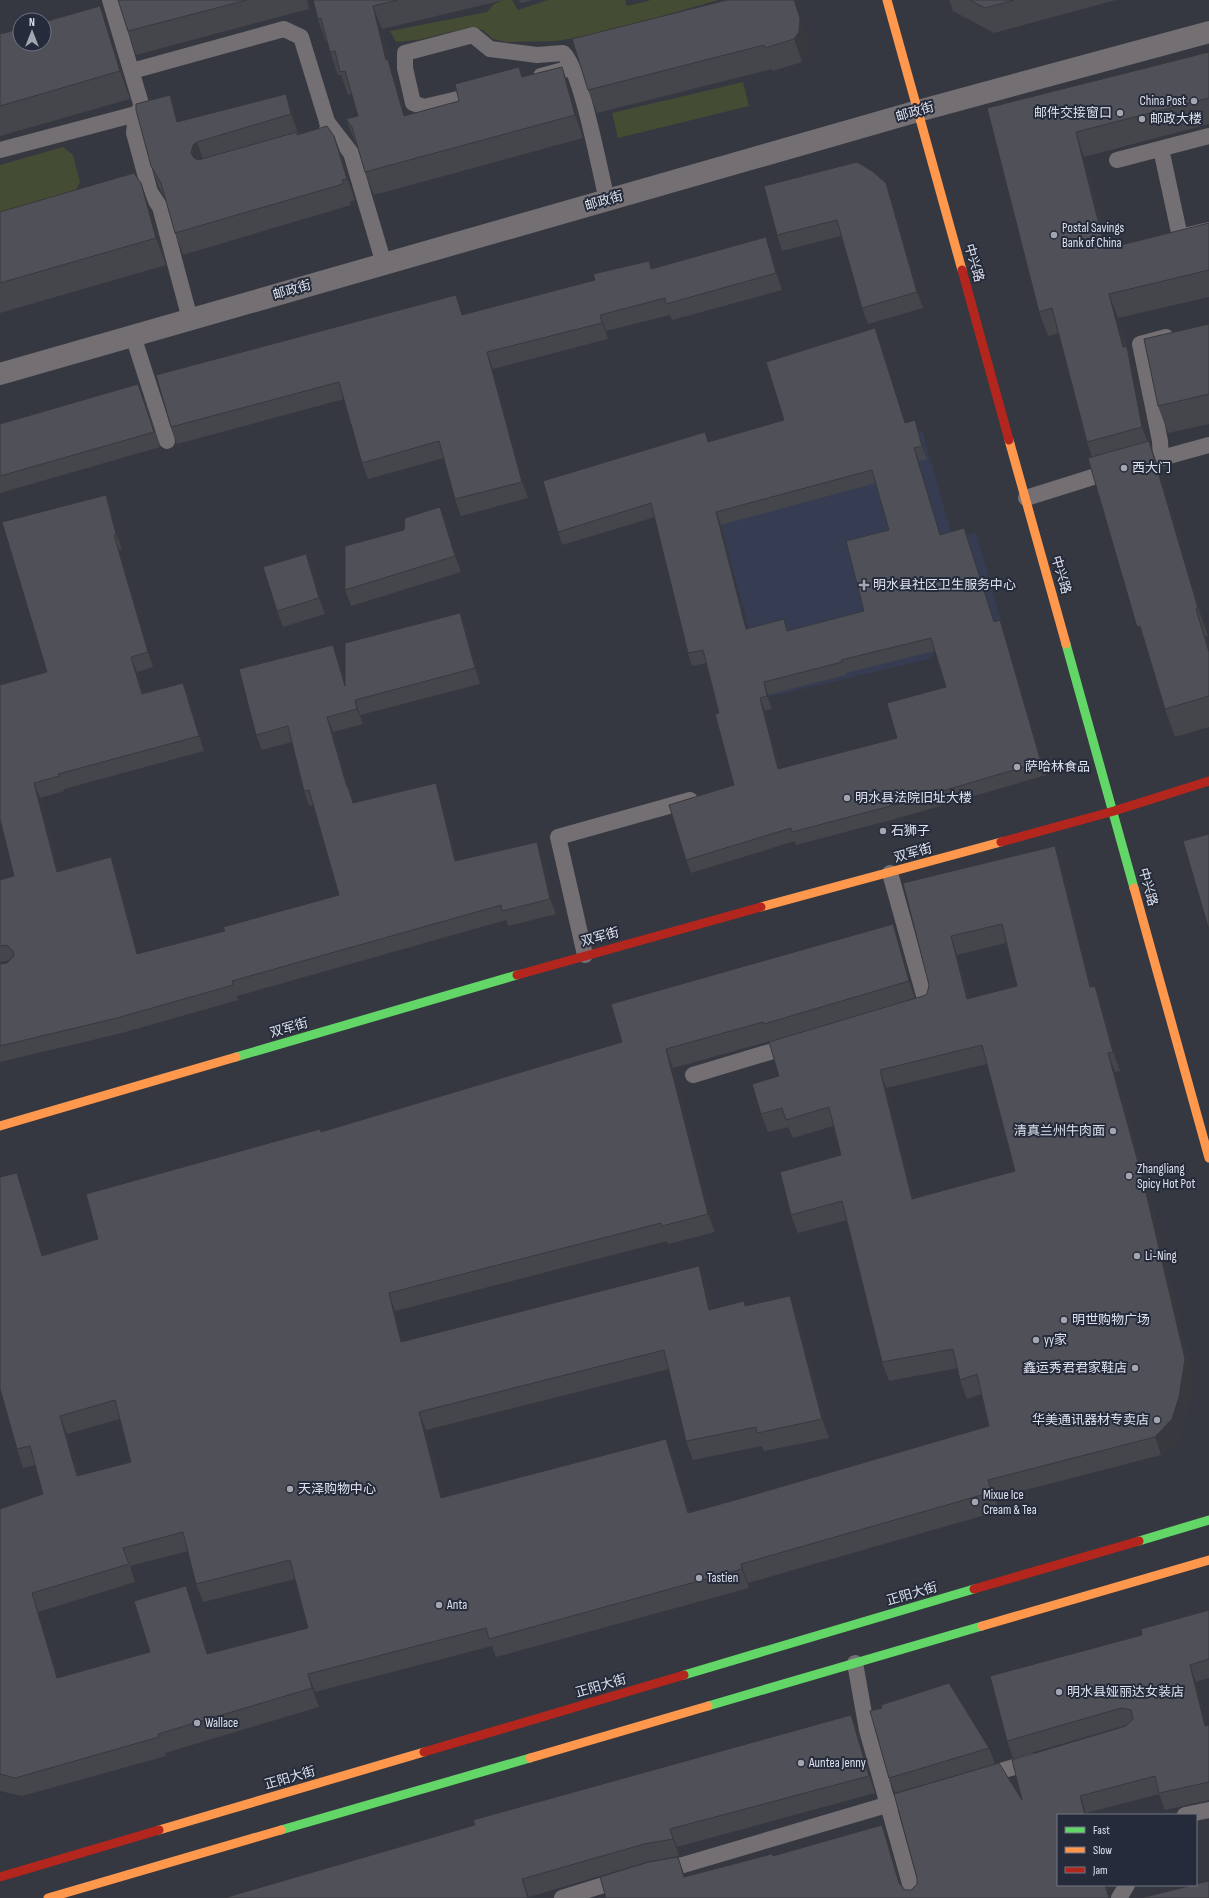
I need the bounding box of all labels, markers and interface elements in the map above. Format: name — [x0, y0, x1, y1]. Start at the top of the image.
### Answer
north arrow — [12, 12, 52, 52]
text: N — [29, 16, 35, 29]
place label: China Post — [1140, 93, 1186, 109]
marker: China Post — [1189, 96, 1199, 106]
street label: 邮政街 — [894, 99, 936, 125]
place label: 邮件交接窗口 — [1034, 105, 1112, 121]
marker: 邮件交接窗口 — [1115, 108, 1125, 118]
place label: 邮政大楼 — [1150, 111, 1202, 127]
marker: 邮政大楼 — [1137, 114, 1147, 124]
street label: 邮政街 — [583, 188, 625, 214]
place label: Postal Savings Bank of China — [1062, 220, 1125, 251]
marker: Postal Savings Bank of China — [1049, 230, 1059, 240]
street label: 中兴路 — [961, 242, 987, 284]
street label: 邮政街 — [271, 277, 313, 303]
place label: 西大门 — [1132, 460, 1171, 476]
marker: 西大门 — [1119, 463, 1129, 473]
street label: 中兴路 — [1048, 554, 1074, 596]
place label: 明水县社区卫生服务中心 — [873, 577, 1016, 593]
marker: 明水县社区卫生服务中心 — [858, 579, 870, 591]
place label: 萨哈林食品 — [1025, 759, 1090, 775]
marker: 萨哈林食品 — [1012, 762, 1022, 772]
place label: 明水县法院旧址大楼 — [855, 790, 972, 806]
marker: 明水县法院旧址大楼 — [842, 793, 852, 803]
place label: 石狮子 — [891, 823, 930, 839]
marker: 石狮子 — [878, 826, 888, 836]
street label: 双军街 — [892, 840, 934, 866]
street label: 中兴路 — [1135, 866, 1161, 908]
street label: 双军街 — [579, 924, 621, 950]
street label: 双军街 — [268, 1015, 310, 1041]
place label: 清真兰州牛肉面 — [1014, 1123, 1105, 1139]
marker: 清真兰州牛肉面 — [1108, 1126, 1118, 1136]
place label: Zhangliang Spicy Hot Pot — [1137, 1161, 1195, 1192]
marker: Zhangliang Spicy Hot Pot — [1124, 1171, 1134, 1181]
place label: Li-Ning — [1145, 1248, 1177, 1264]
marker: Li-Ning — [1132, 1251, 1142, 1261]
place label: 明世购物广场 — [1072, 1312, 1150, 1328]
marker: 明世购物广场 — [1059, 1315, 1069, 1325]
place label: yy家 — [1044, 1332, 1067, 1348]
marker: yy家 — [1031, 1335, 1041, 1345]
place label: 鑫运秀君君家鞋店 — [1023, 1360, 1127, 1376]
marker: 鑫运秀君君家鞋店 — [1130, 1363, 1140, 1373]
place label: 华美通讯器材专卖店 — [1032, 1412, 1149, 1428]
marker: 华美通讯器材专卖店 — [1152, 1415, 1162, 1425]
place label: 天泽购物中心 — [298, 1481, 376, 1497]
marker: 天泽购物中心 — [285, 1484, 295, 1494]
place label: Mixue Ice Cream & Tea — [983, 1487, 1037, 1518]
marker: Mixue Ice Cream & Tea — [970, 1497, 980, 1507]
place label: Tastien — [707, 1570, 738, 1586]
marker: Tastien — [694, 1573, 704, 1583]
street label: 正阳大街 — [885, 1579, 939, 1609]
place label: Anta — [446, 1597, 467, 1613]
marker: Anta — [434, 1600, 444, 1610]
street label: 正阳大街 — [574, 1671, 628, 1701]
place label: 明水县娅丽达女装店 — [1067, 1684, 1184, 1700]
marker: 明水县娅丽达女装店 — [1054, 1687, 1064, 1697]
place label: Wallace — [205, 1715, 238, 1731]
marker: Wallace — [192, 1718, 202, 1728]
place label: Auntea Jenny — [808, 1755, 866, 1771]
marker: Auntea Jenny — [796, 1758, 806, 1768]
street label: 正阳大街 — [263, 1763, 317, 1793]
legend — [1057, 1814, 1197, 1886]
text: Fast — [1093, 1823, 1110, 1838]
text: Slow — [1093, 1843, 1112, 1858]
text: Jam — [1092, 1863, 1108, 1878]

